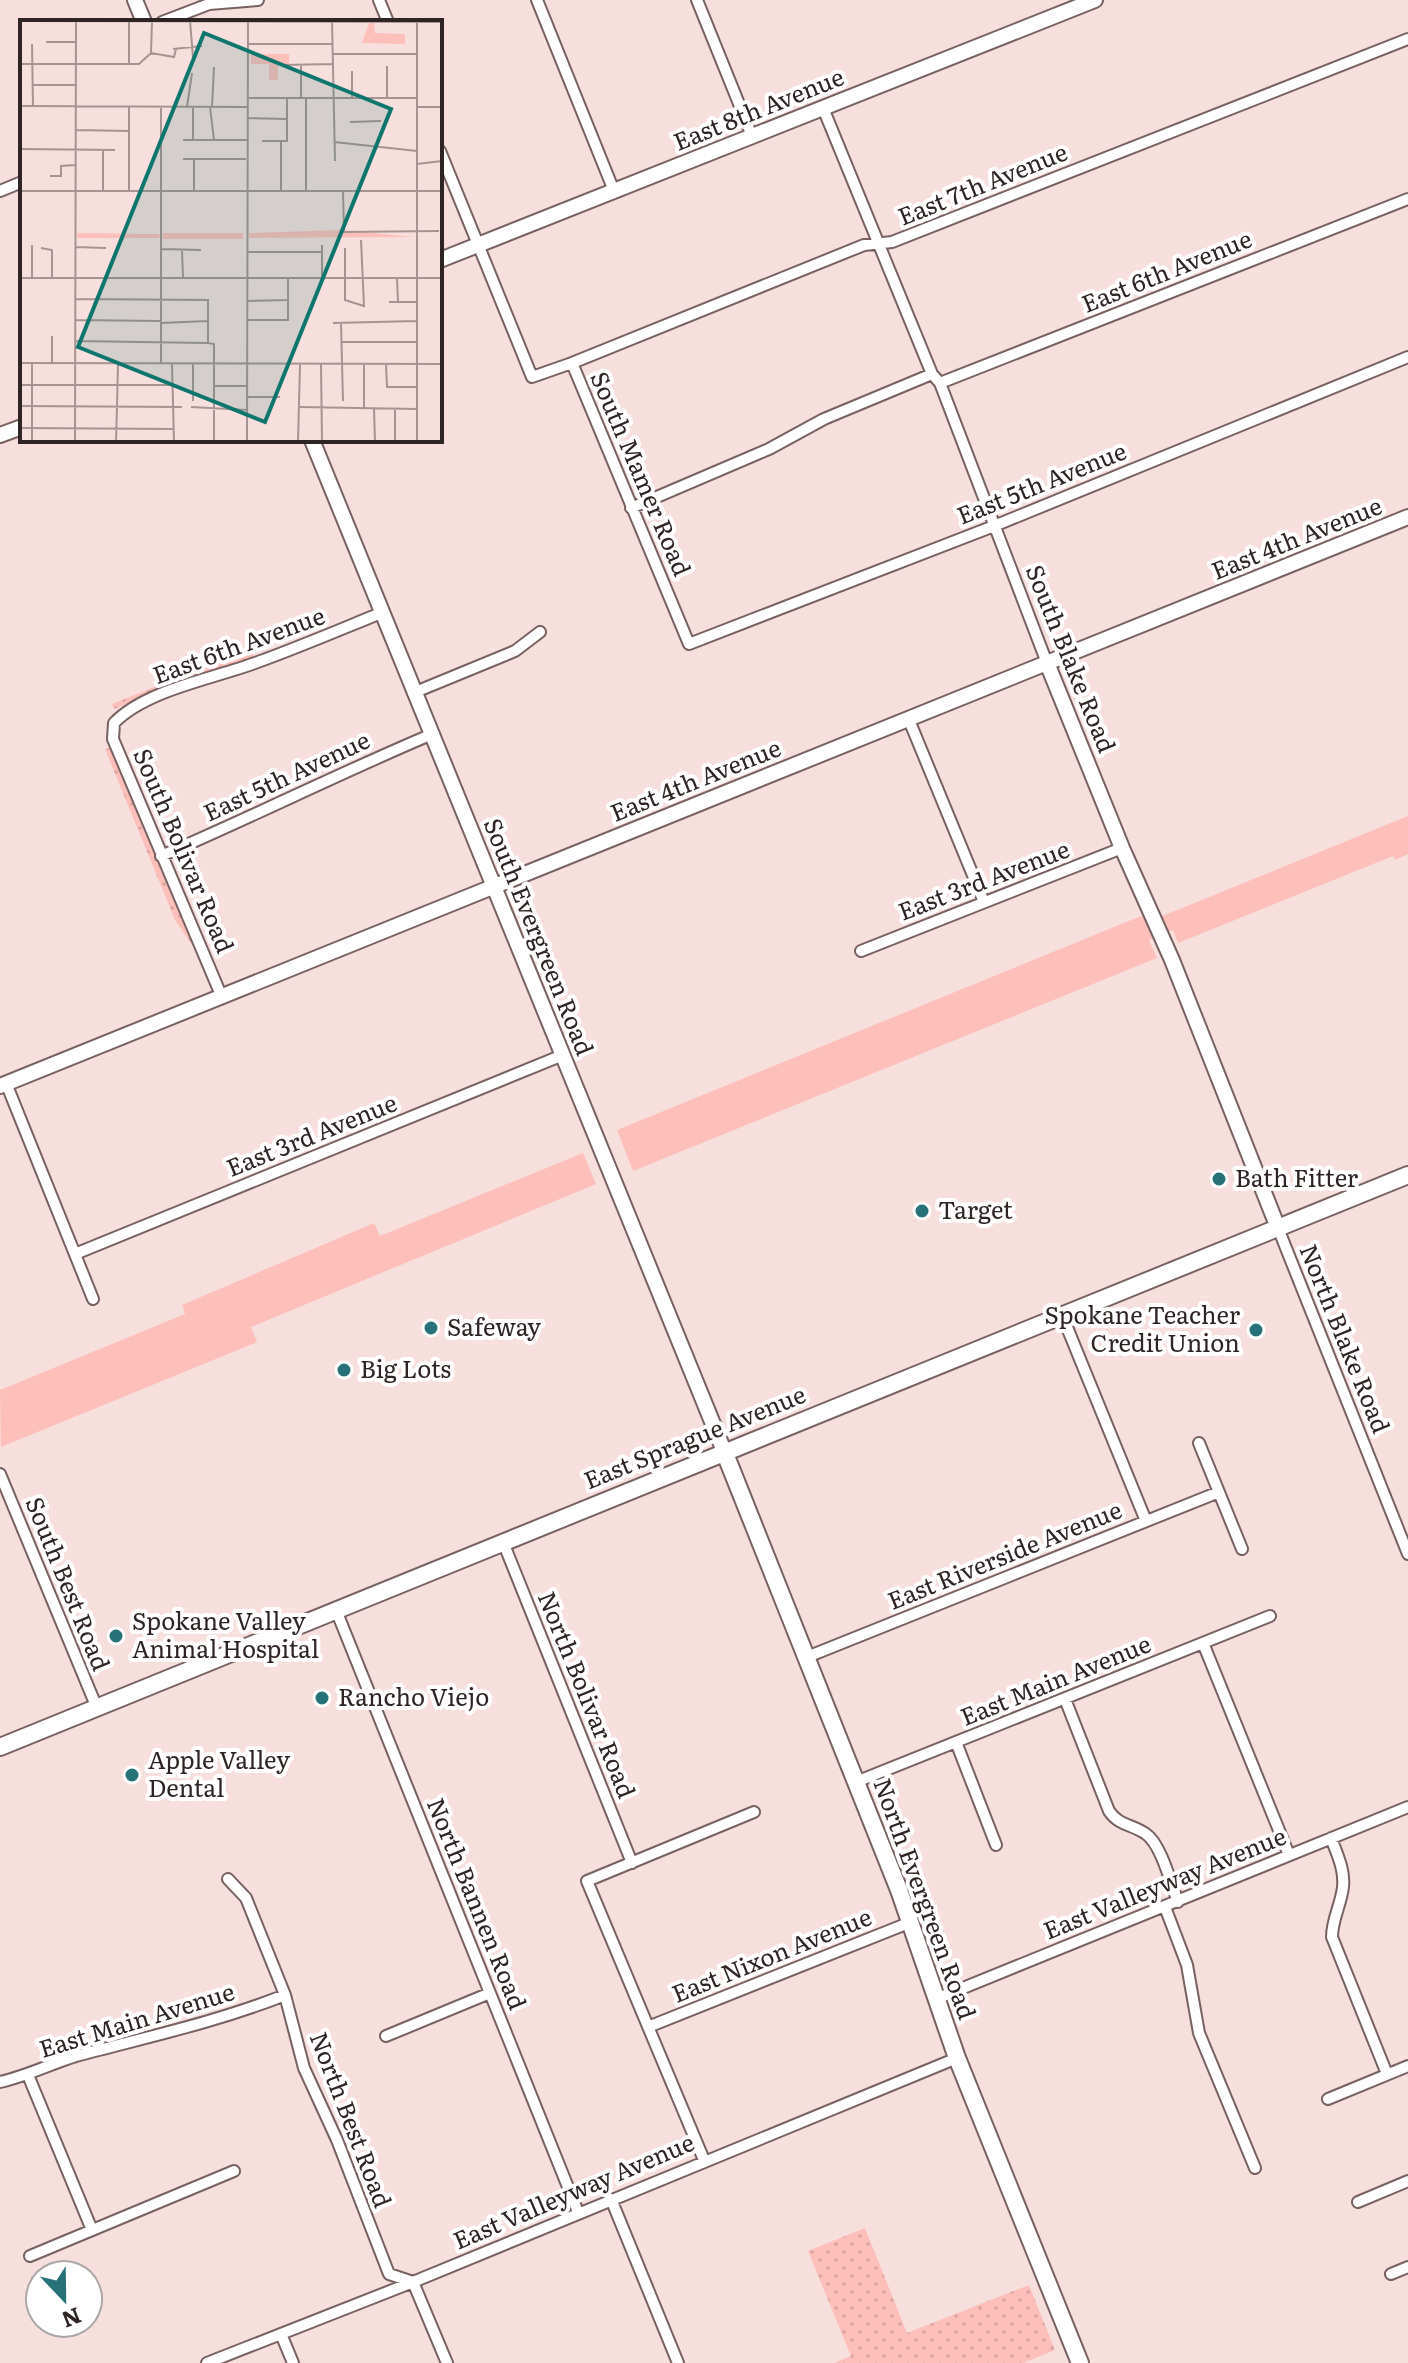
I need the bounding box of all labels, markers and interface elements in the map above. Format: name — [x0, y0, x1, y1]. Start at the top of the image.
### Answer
inset map — [20, 20, 442, 442]
street label: East 8th Avenue — [668, 58, 849, 158]
street label: East 7th Avenue — [892, 133, 1072, 233]
street label: East 6th Avenue — [1076, 220, 1256, 320]
street label: South Mamer Road — [583, 365, 701, 581]
street label: East 5th Avenue — [951, 432, 1131, 532]
street label: East 4th Avenue — [1206, 487, 1387, 587]
street label: South Blake Road — [1019, 559, 1126, 758]
street label: East 6th Avenue — [147, 596, 329, 691]
street label: East 5th Avenue — [197, 721, 375, 829]
street label: East 4th Avenue — [605, 729, 786, 829]
street label: South Bolivar Road — [126, 742, 244, 958]
street label: South Evergreen Road — [477, 812, 604, 1060]
street label: East 3rd Avenue — [892, 830, 1074, 927]
street label: East 3rd Avenue — [221, 1084, 402, 1184]
place label: Bath Fitter — [1235, 1159, 1359, 1194]
marker: Bath Fitter — [1210, 1170, 1228, 1188]
place label: Target — [938, 1191, 1013, 1226]
marker: Target — [913, 1202, 931, 1220]
street label: North Blake Road — [1292, 1238, 1400, 1438]
place label: Spokane Teacher Credit Union — [1044, 1296, 1241, 1359]
place label: Safeway — [447, 1308, 541, 1343]
marker: Safeway — [422, 1319, 440, 1337]
marker: Spokane Teacher Credit Union — [1247, 1321, 1265, 1339]
place label: Big Lots — [360, 1350, 451, 1385]
marker: Big Lots — [335, 1361, 353, 1379]
street label: East Sprague Avenue — [578, 1375, 810, 1496]
street label: South Best Road — [19, 1491, 120, 1675]
street label: East Riverside Avenue — [882, 1491, 1126, 1617]
street label: North Bolivar Road — [531, 1585, 646, 1803]
place label: Spokane Valley Animal Hospital — [132, 1602, 319, 1665]
street label: East Main Avenue — [955, 1625, 1156, 1733]
marker: Spokane Valley Animal Hospital — [107, 1627, 125, 1645]
place label: Rancho Viejo — [338, 1678, 489, 1713]
marker: Rancho Viejo — [313, 1689, 331, 1707]
place label: Apple Valley Dental — [148, 1741, 290, 1804]
marker: Apple Valley Dental — [123, 1766, 141, 1784]
street label: North Evergreen Road — [866, 1773, 986, 2024]
street label: North Bannen Road — [420, 1792, 537, 2014]
street label: East Valleyway Avenue — [1038, 1817, 1291, 1946]
street label: East Nixon Avenue — [666, 1898, 876, 2010]
street label: East Main Avenue — [34, 1972, 238, 2065]
street label: North Best Road — [303, 2026, 402, 2212]
street label: East Valleyway Avenue — [447, 2123, 699, 2256]
north arrow — [24, 2259, 104, 2339]
text: N — [57, 2300, 87, 2338]

